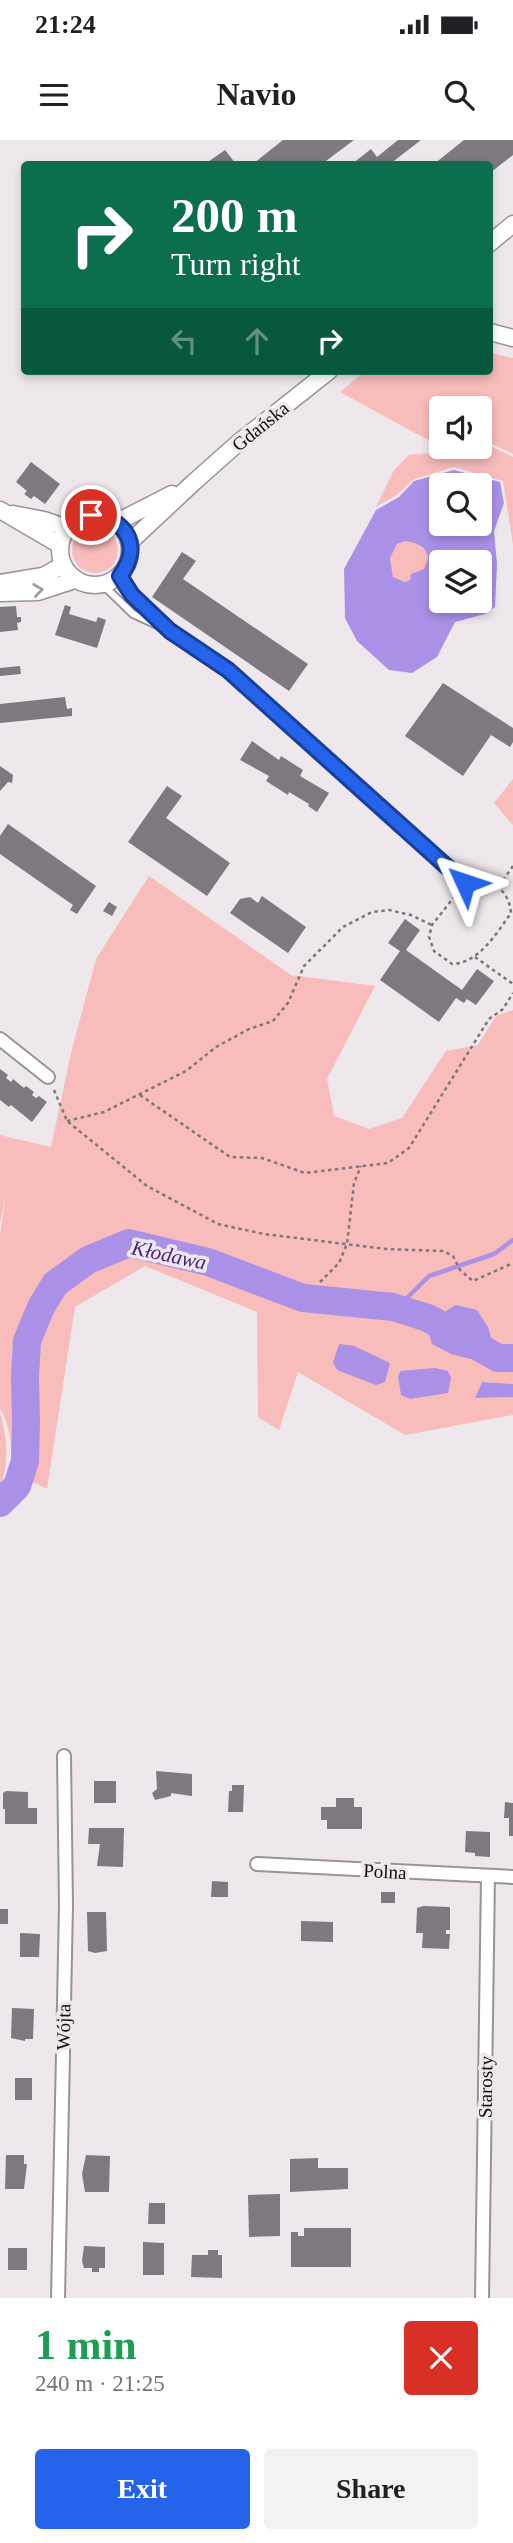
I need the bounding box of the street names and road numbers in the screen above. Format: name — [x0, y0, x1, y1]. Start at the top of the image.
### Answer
street label: Gdańska — [228, 397, 293, 455]
street label: Polna — [363, 1860, 408, 1883]
street label: Wójta — [53, 2003, 74, 2050]
street label: Starosty — [474, 2055, 497, 2118]

